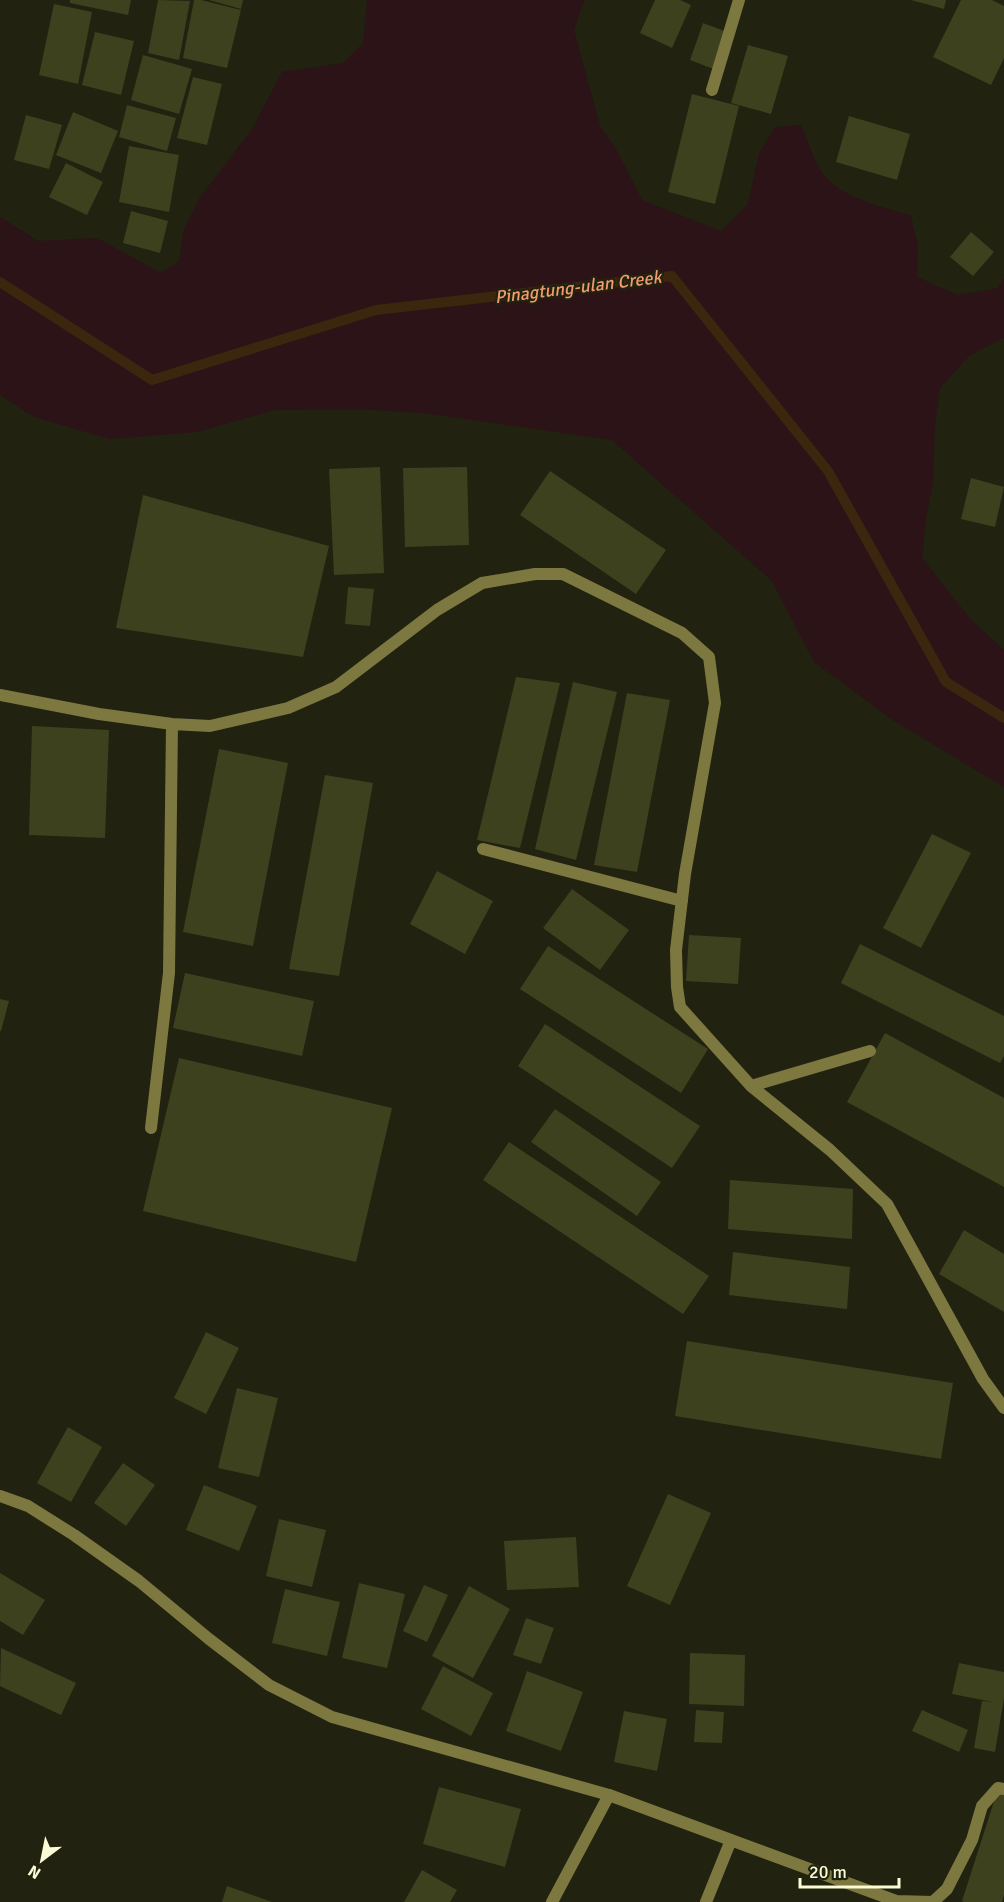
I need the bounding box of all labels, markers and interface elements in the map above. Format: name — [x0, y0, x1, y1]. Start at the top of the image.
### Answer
water label: Pinagtung-ulan Creek — [494, 266, 664, 308]
north arrow — [12, 1830, 72, 1890]
scale bar — [800, 1851, 899, 1889]
text: N — [25, 1860, 45, 1883]
text: 20 m — [809, 1861, 847, 1883]

